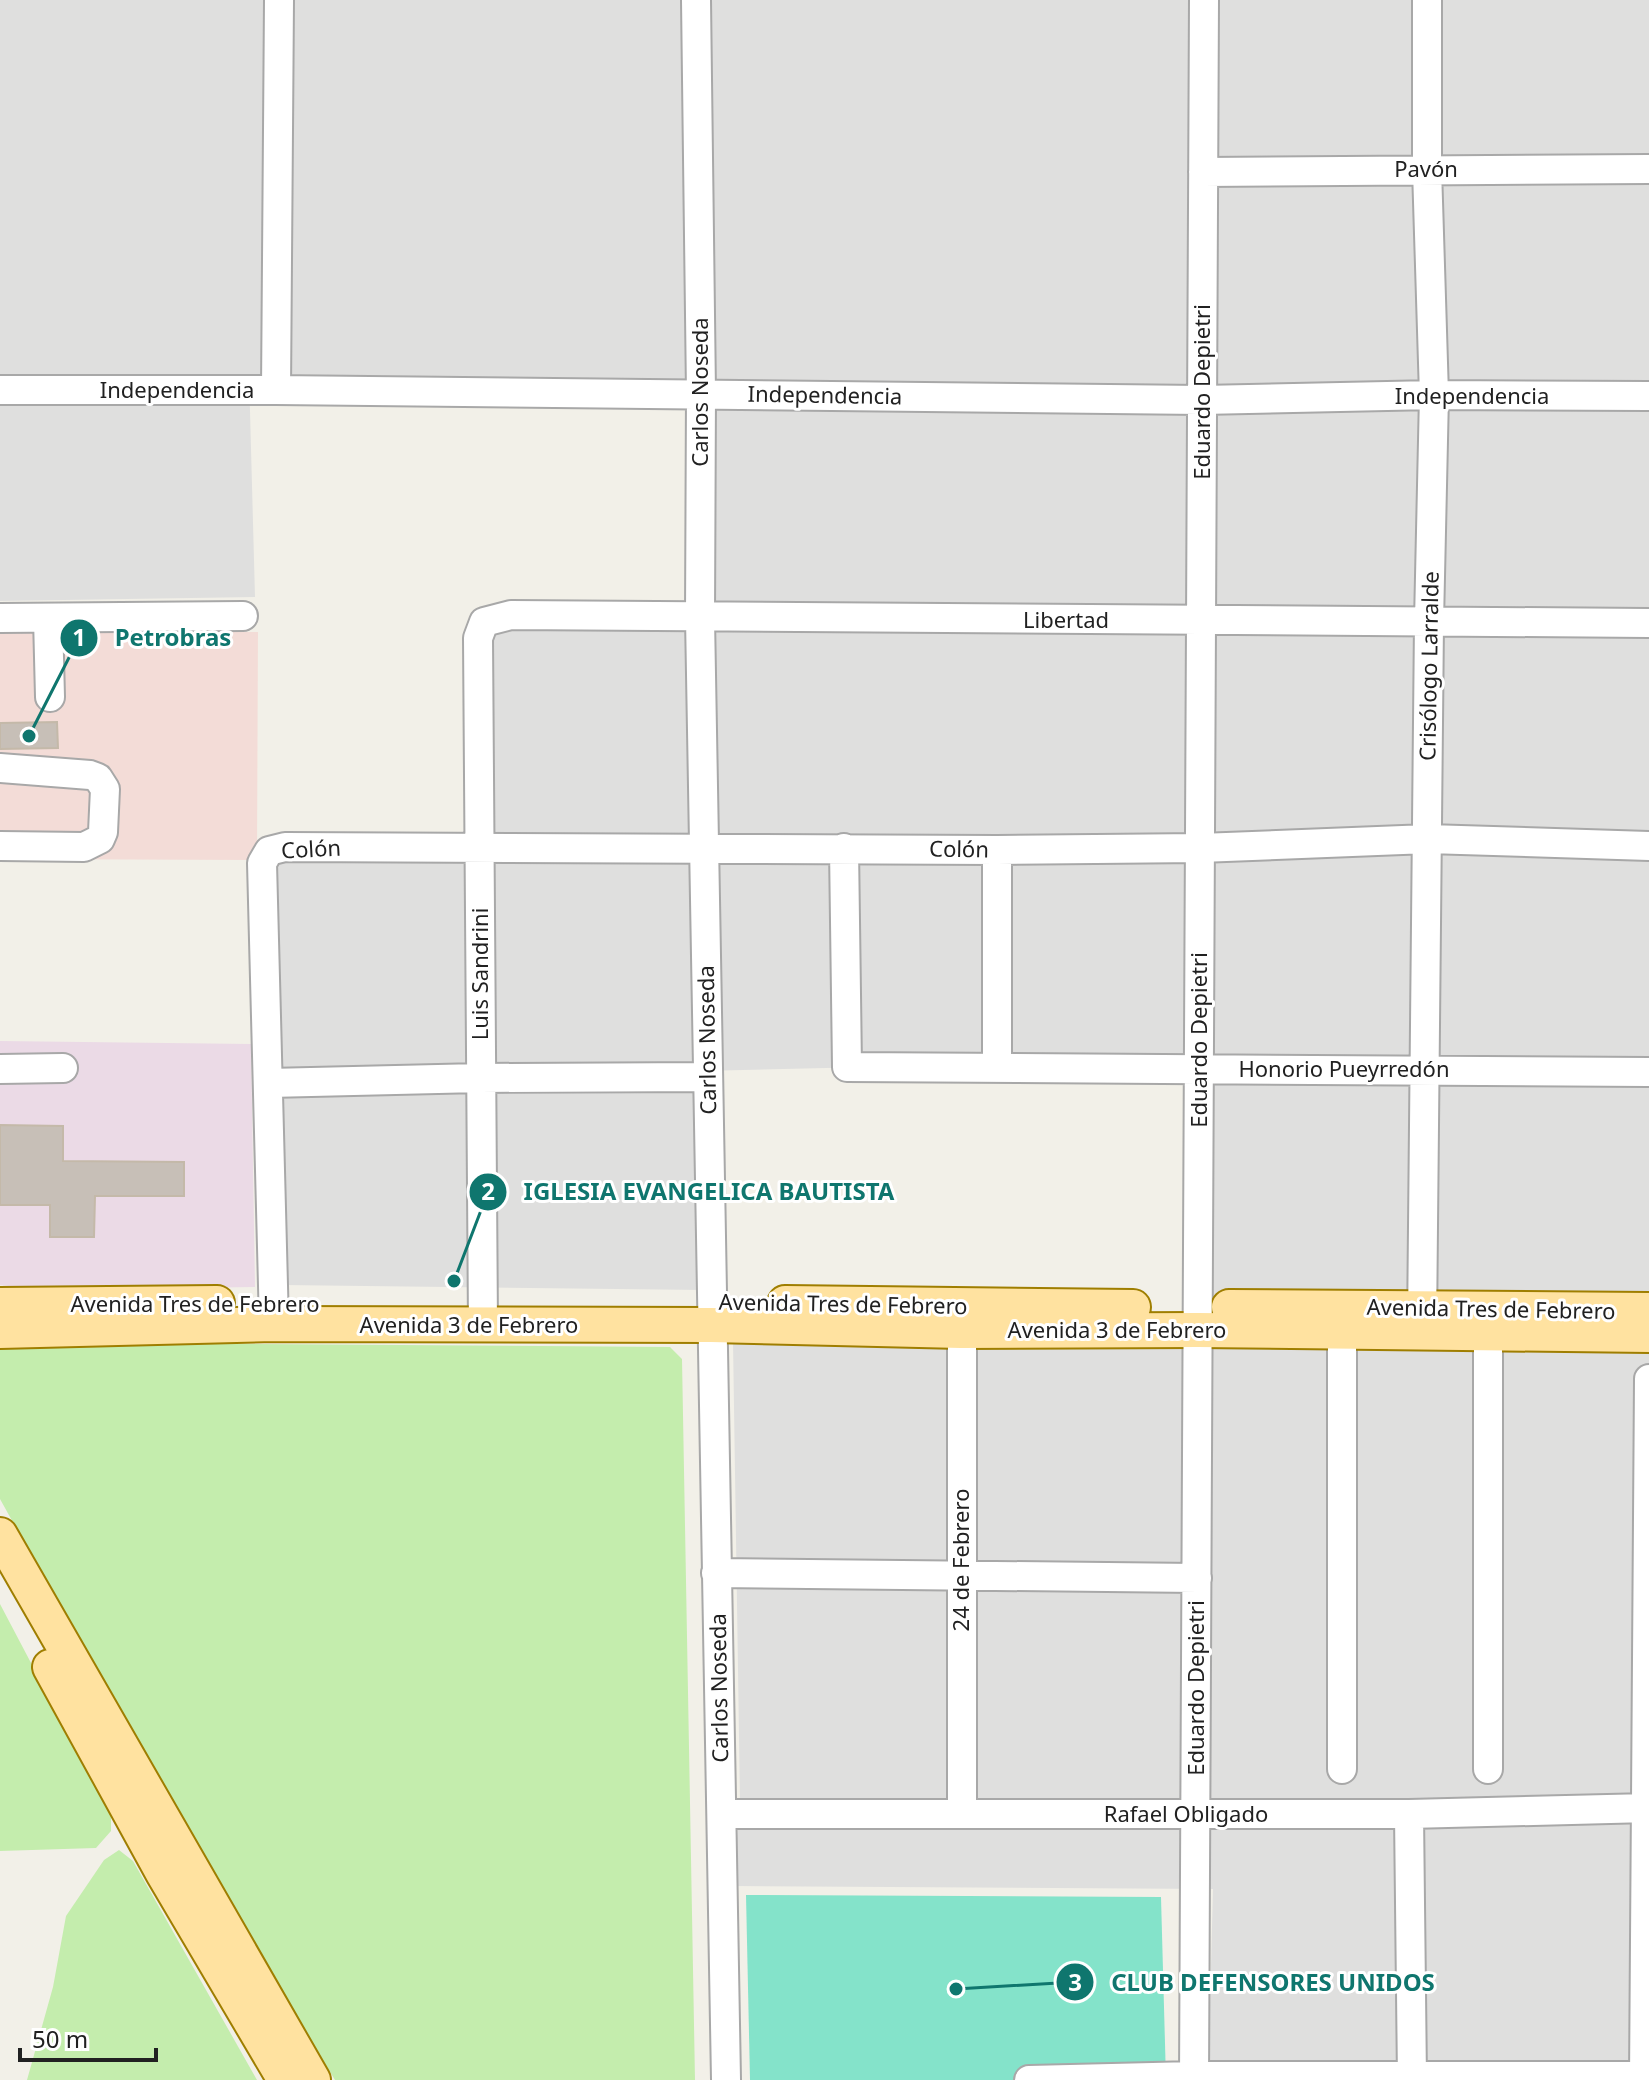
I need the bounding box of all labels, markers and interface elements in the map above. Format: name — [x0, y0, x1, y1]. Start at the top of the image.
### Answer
street label: Pavón — [1394, 153, 1458, 183]
street label: Eduardo Depietri — [1186, 304, 1216, 480]
street label: Carlos Noseda — [684, 317, 714, 467]
street label: Independencia — [100, 374, 254, 404]
street label: Independencia — [747, 378, 903, 410]
street label: Independencia — [1395, 380, 1549, 410]
street label: Crisólogo Larralde — [1411, 571, 1445, 761]
street label: Libertad — [1023, 604, 1109, 634]
callout: Petrobras — [59, 614, 248, 662]
text: 1 — [72, 620, 86, 653]
text: Petrobras — [115, 620, 231, 653]
street label: Colón — [280, 831, 342, 865]
street label: Colón — [929, 832, 989, 864]
street label: Luis Sandrini — [464, 908, 494, 1040]
street label: Eduardo Depietri — [1183, 952, 1213, 1128]
street label: Carlos Noseda — [690, 965, 722, 1115]
street label: Honorio Pueyrredón — [1239, 1053, 1449, 1083]
callout: IGLESIA EVANGELICA BAUTISTA — [468, 1168, 911, 1216]
text: 2 — [481, 1174, 495, 1207]
text: IGLESIA EVANGELICA BAUTISTA — [524, 1174, 895, 1207]
street label: Avenida Tres de Febrero — [718, 1286, 968, 1320]
street label: Avenida Tres de Febrero — [71, 1288, 319, 1318]
street label: Avenida Tres de Febrero — [1366, 1291, 1616, 1325]
street label: Avenida 3 de Febrero — [360, 1309, 578, 1339]
street label: Avenida 3 de Febrero — [1008, 1314, 1226, 1344]
street label: 24 de Febrero — [945, 1489, 975, 1631]
street label: Eduardo Depietri — [1180, 1600, 1210, 1776]
street label: Carlos Noseda — [702, 1613, 734, 1763]
street label: Rafael Obligado — [1104, 1798, 1268, 1828]
callout: CLUB DEFENSORES UNIDOS — [1055, 1958, 1450, 2006]
text: 3 — [1068, 1965, 1082, 1998]
text: CLUB DEFENSORES UNIDOS — [1111, 1965, 1435, 1998]
scale bar — [20, 2012, 156, 2062]
text: 50 m — [32, 2022, 88, 2055]

